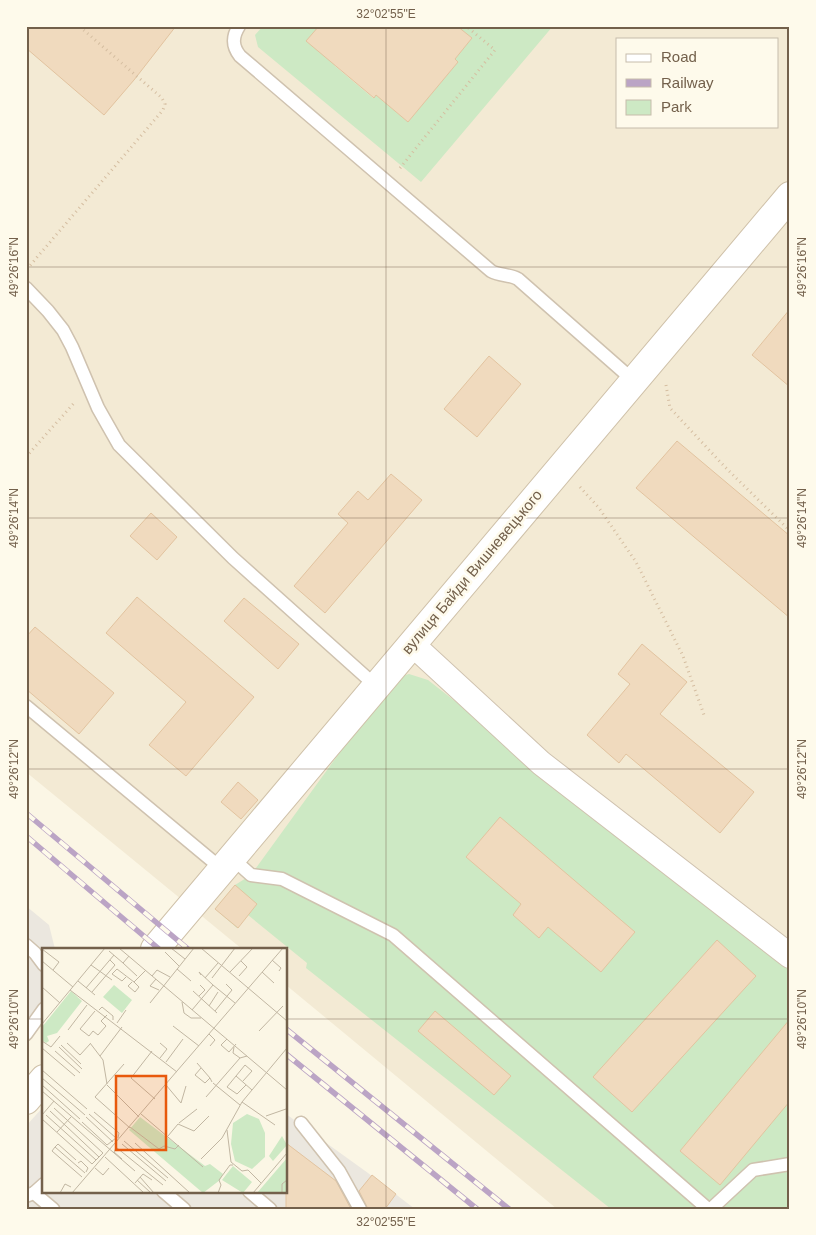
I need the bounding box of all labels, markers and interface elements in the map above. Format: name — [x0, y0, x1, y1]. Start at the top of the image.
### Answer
text: 32°02'55"E — [356, 7, 416, 21]
legend — [616, 38, 778, 128]
text: Road — [661, 48, 697, 65]
text: Railway — [661, 74, 714, 91]
text: Park — [661, 98, 692, 115]
text: 49°26'16"N — [7, 237, 21, 297]
text: 49°26'16"N — [795, 237, 809, 297]
street label: вулиця Байди Вишневецького — [398, 486, 545, 657]
text: 49°26'14"N — [7, 488, 21, 548]
text: 49°26'14"N — [795, 488, 809, 548]
text: 49°26'12"N — [7, 739, 21, 799]
text: 49°26'12"N — [795, 739, 809, 799]
inset map — [42, 948, 288, 1192]
text: 49°26'10"N — [7, 989, 21, 1049]
text: 49°26'10"N — [795, 989, 809, 1049]
text: 32°02'55"E — [356, 1215, 416, 1229]

